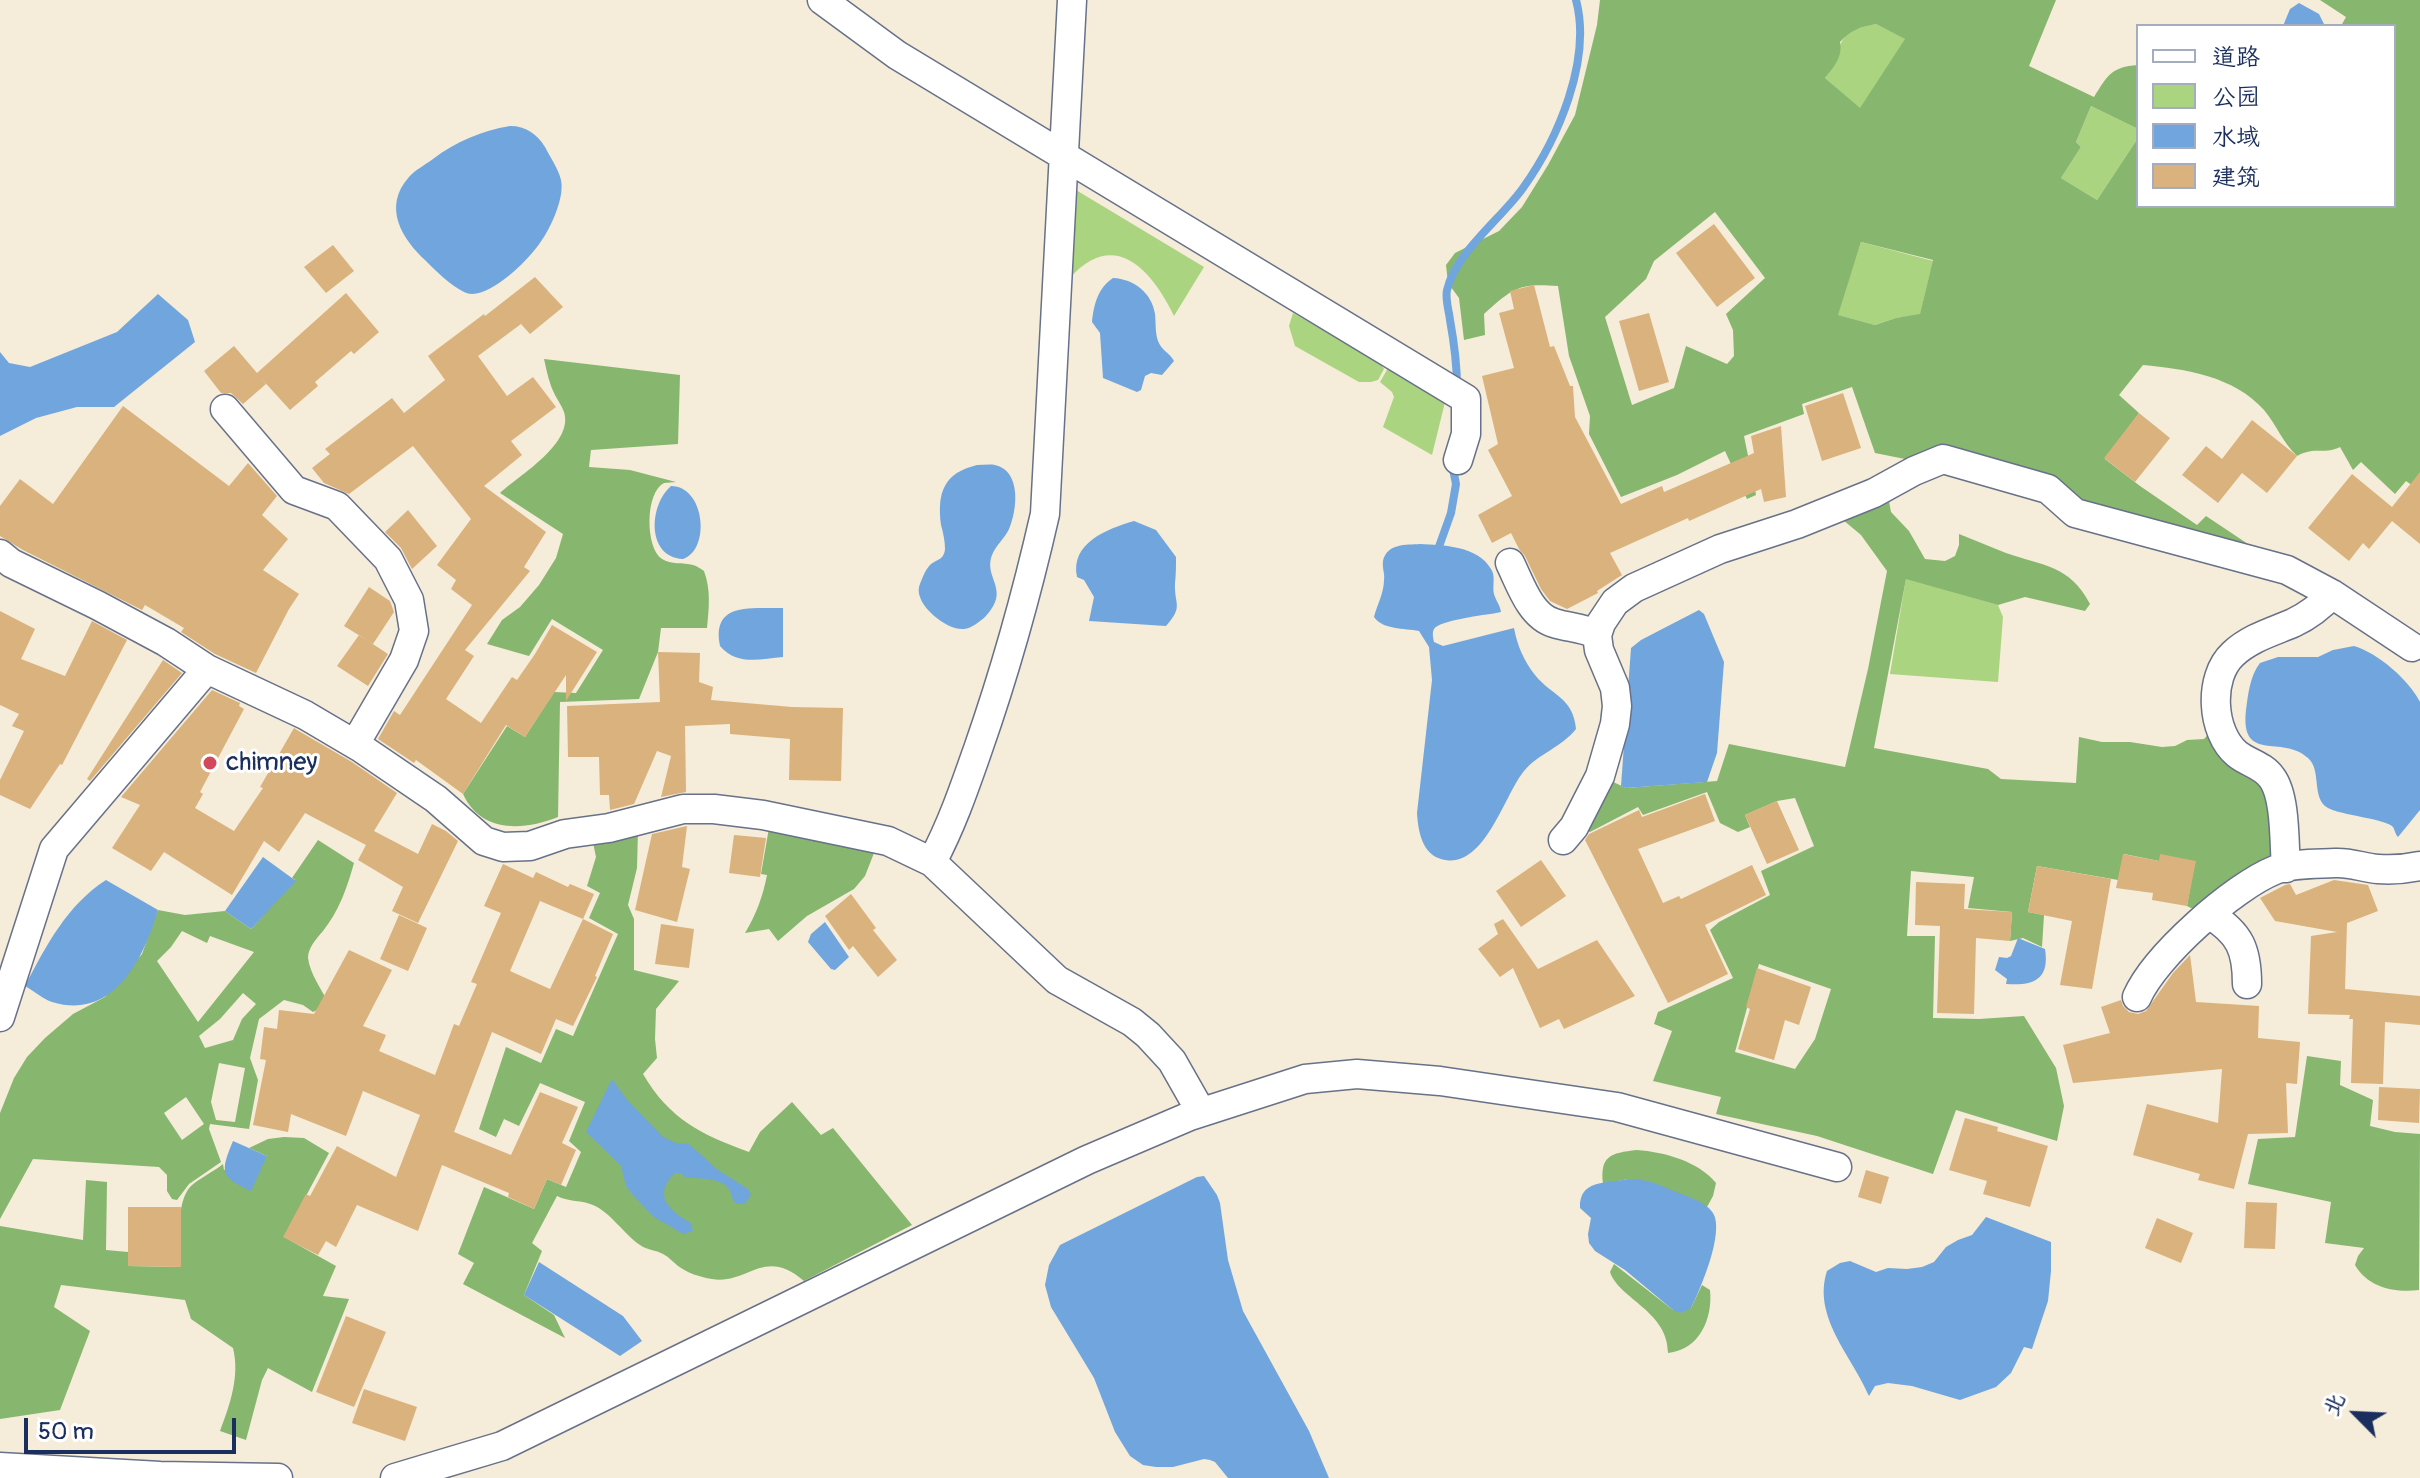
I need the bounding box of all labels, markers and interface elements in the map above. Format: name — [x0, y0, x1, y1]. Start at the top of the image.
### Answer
legend — [2136, 24, 2396, 208]
text: 道路 — [2212, 43, 2260, 72]
text: 公园 — [2212, 83, 2260, 112]
text: 水域 — [2212, 123, 2260, 152]
text: 建筑 — [2212, 163, 2260, 192]
place label: chimney — [226, 747, 317, 779]
marker: chimney — [201, 754, 219, 772]
north arrow — [2316, 1374, 2396, 1454]
text: 北 — [2317, 1388, 2351, 1420]
scale bar — [28, 1402, 240, 1452]
text: 50 m — [38, 1417, 94, 1446]

